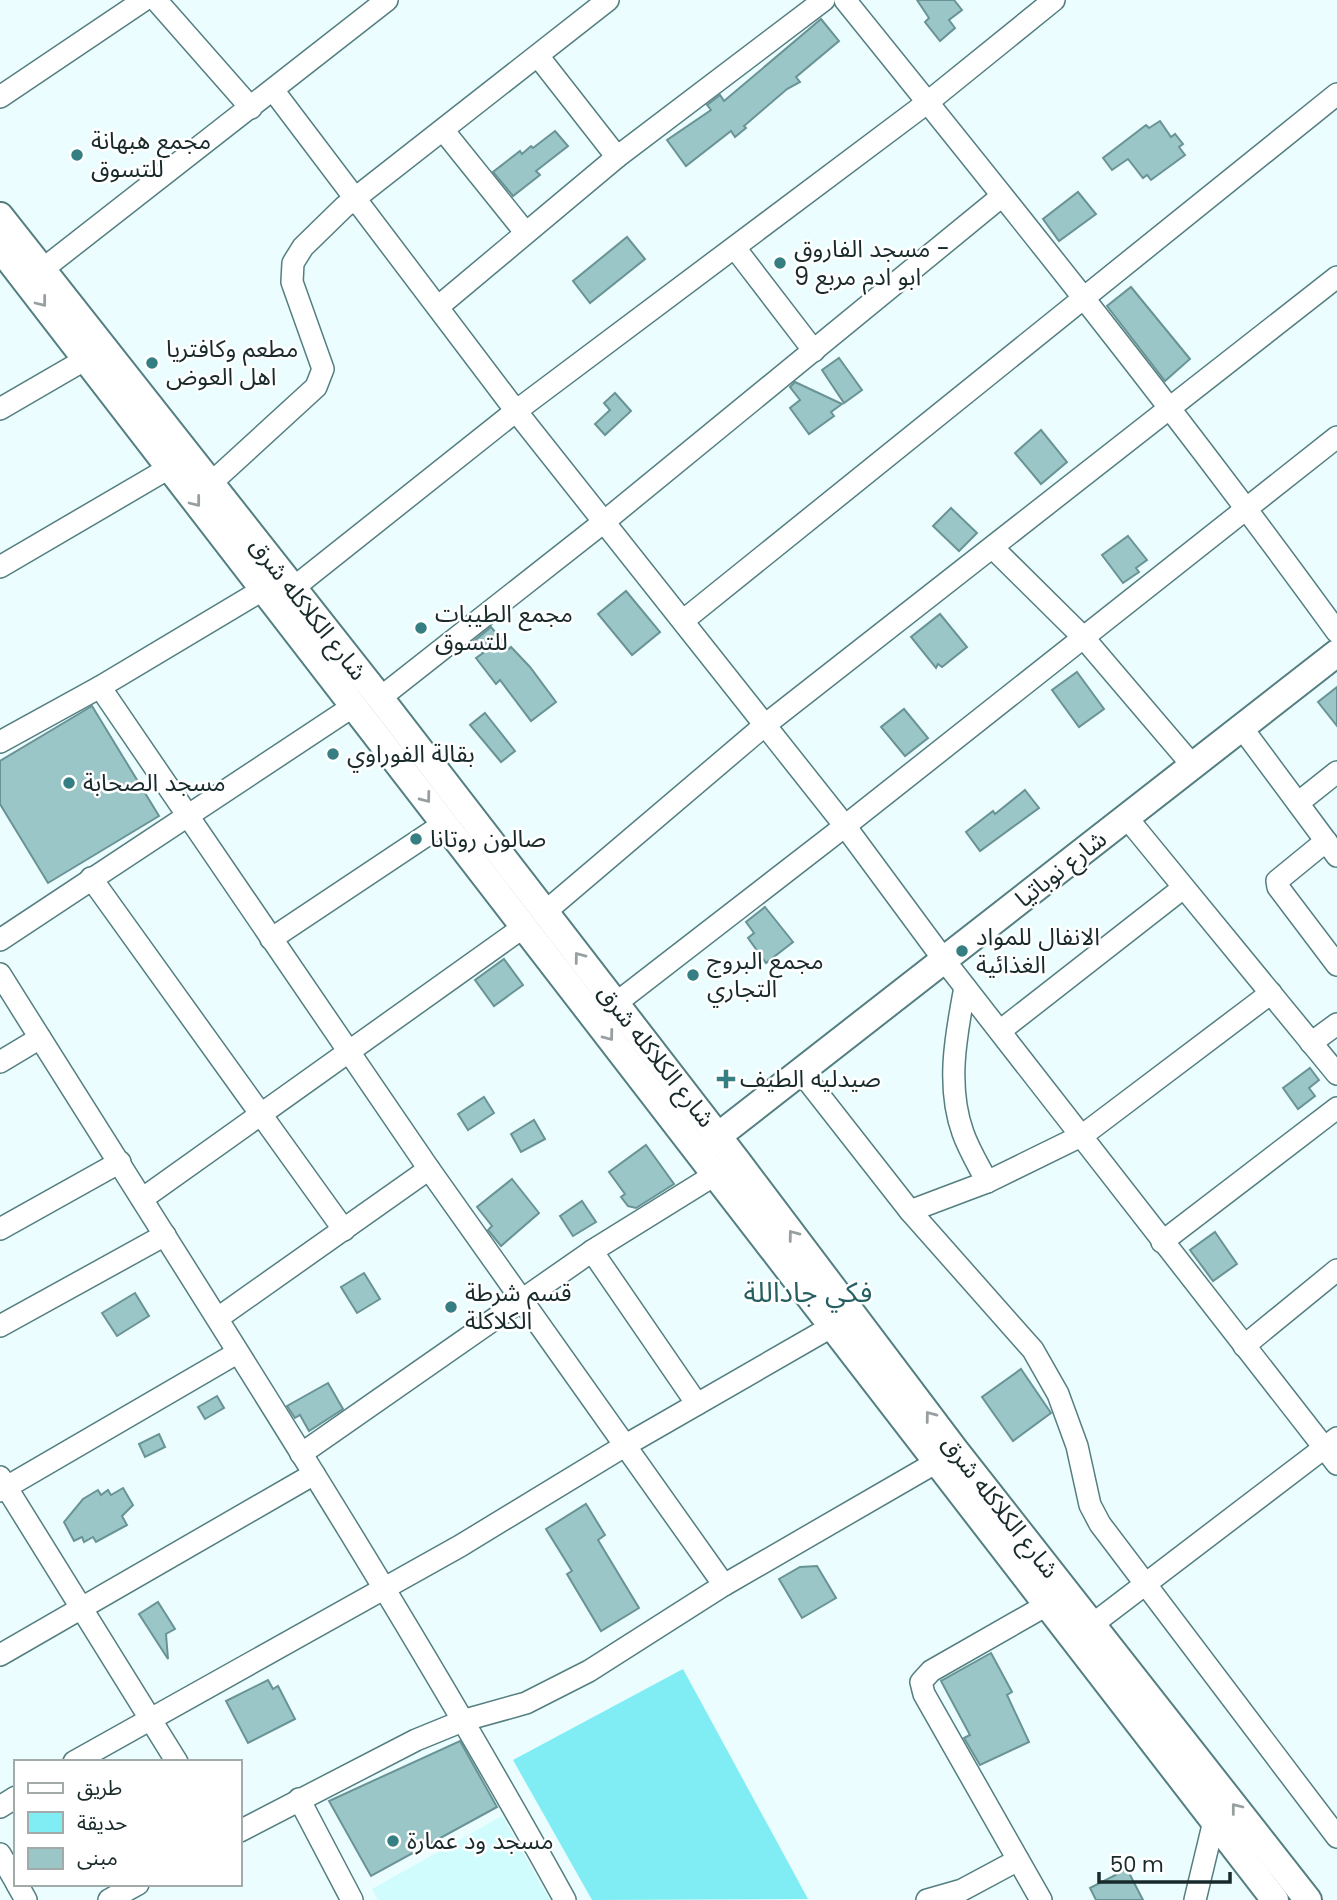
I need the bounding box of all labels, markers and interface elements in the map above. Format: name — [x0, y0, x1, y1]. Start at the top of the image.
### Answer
place label: مجمع هبهانة للتسوق — [91, 124, 211, 185]
marker: مجمع هبهانة للتسوق — [69, 147, 85, 163]
place label: مسجد الفاروق - ابو ادم مربع 9 — [794, 232, 950, 295]
marker: مسجد الفاروق - ابو ادم مربع 9 — [772, 255, 788, 271]
one-way arrow — [33, 295, 46, 307]
place label: مطعم وكافتريا اهل العوض — [166, 332, 298, 393]
marker: مطعم وكافتريا اهل العوض — [144, 355, 160, 371]
one-way arrow — [188, 493, 200, 506]
street label: شارع الكلاكله شرق — [241, 530, 375, 688]
place label: مجمع الطيبات للتسوق — [435, 597, 573, 658]
marker: مجمع الطيبات للتسوق — [413, 620, 429, 636]
place label: بقالة الفوراوي — [347, 737, 475, 773]
marker: بقالة الفوراوي — [325, 746, 341, 762]
place label: مسجد الصحابة — [83, 766, 226, 799]
marker: مسجد الصحابة — [61, 775, 77, 791]
one-way arrow — [417, 790, 430, 802]
place label: صالون روتانا — [430, 822, 546, 855]
street label: شارع نوباتيا — [1008, 823, 1114, 915]
marker: صالون روتانا — [408, 831, 424, 847]
place label: الانفال للمواد الغذائية — [976, 920, 1100, 981]
marker: الانفال للمواد الغذائية — [954, 943, 970, 959]
place label: مجمع البروج التجاري — [707, 944, 824, 1008]
one-way arrow — [575, 953, 588, 965]
marker: مجمع البروج التجاري — [685, 967, 701, 983]
street label: شارع الكلاكله شرق — [589, 977, 723, 1135]
one-way arrow — [601, 1028, 614, 1041]
place label: صيدليه الطيف — [740, 1062, 881, 1095]
marker: صيدليه الطيف — [718, 1071, 734, 1087]
one-way arrow — [788, 1230, 801, 1242]
district label: فكي جاداللة — [744, 1273, 872, 1313]
place label: قسم شرطة الكلاكلة — [465, 1276, 572, 1337]
marker: قسم شرطة الكلاكلة — [443, 1299, 459, 1315]
one-way arrow — [926, 1411, 938, 1424]
street label: شارع الكلاكله شرق — [933, 1428, 1067, 1586]
legend — [14, 1760, 242, 1886]
text: طريق — [77, 1773, 122, 1802]
one-way arrow — [1231, 1803, 1244, 1815]
text: حديقة — [77, 1808, 127, 1837]
place label: مسجد ود عمارة — [407, 1824, 554, 1857]
marker: مسجد ود عمارة — [385, 1833, 401, 1849]
scale bar — [1099, 1840, 1230, 1884]
text: مبنى — [77, 1843, 118, 1872]
text: 50 m — [1110, 1850, 1164, 1879]

